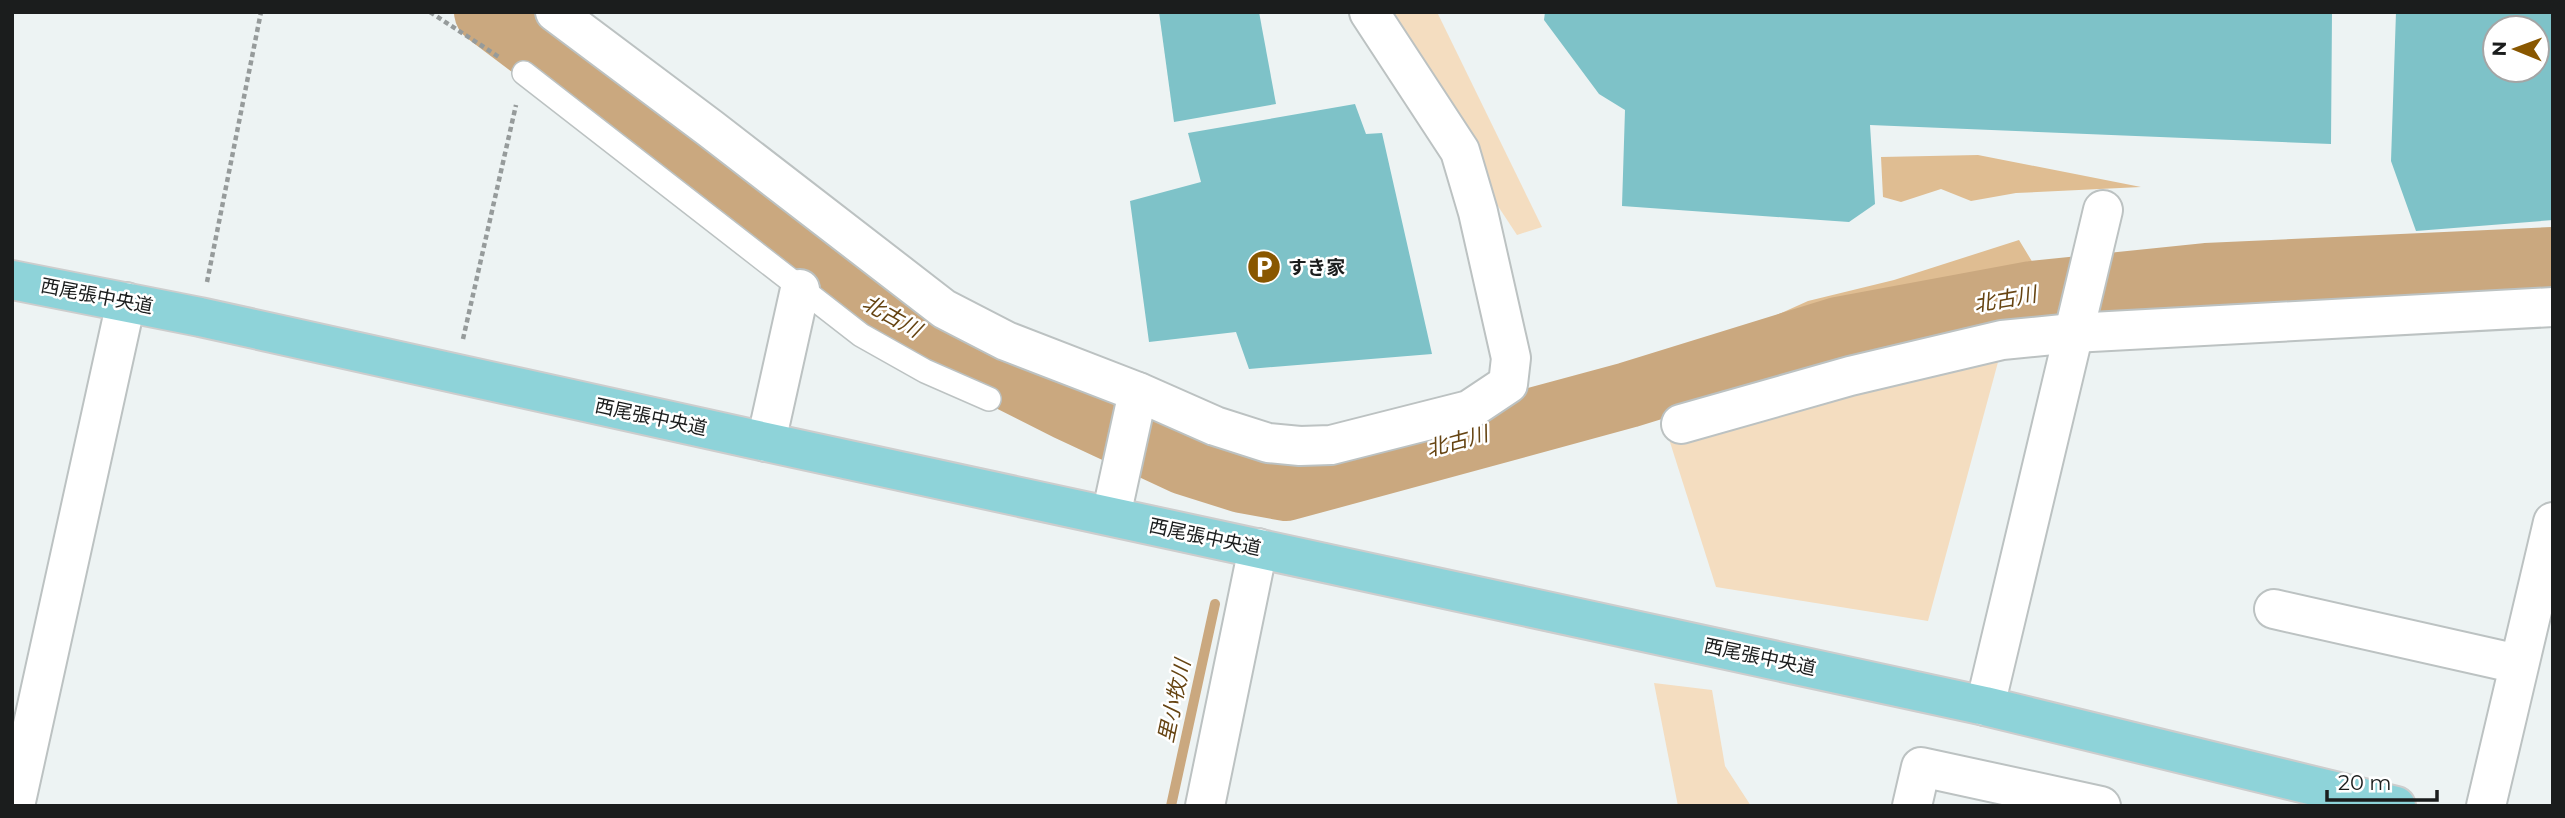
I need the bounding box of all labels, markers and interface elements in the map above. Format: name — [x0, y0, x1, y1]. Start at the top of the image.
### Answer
north arrow — [2481, 14, 2551, 84]
text: N — [2488, 41, 2511, 57]
parking icon: すき家 — [1245, 248, 1283, 286]
place label: すき家 — [1288, 256, 1345, 279]
street label: 西尾張中央道 — [39, 274, 155, 318]
water label: 北古川 — [1972, 281, 2040, 317]
water label: 北古川 — [858, 290, 927, 343]
street label: 西尾張中央道 — [593, 394, 709, 440]
water label: 北古川 — [1423, 420, 1493, 461]
street label: 西尾張中央道 — [1147, 514, 1263, 560]
street label: 西尾張中央道 — [1702, 634, 1818, 680]
water label: 里小牧川 — [1153, 655, 1195, 745]
scale bar — [2327, 758, 2437, 802]
text: 20 m — [2338, 770, 2392, 795]

